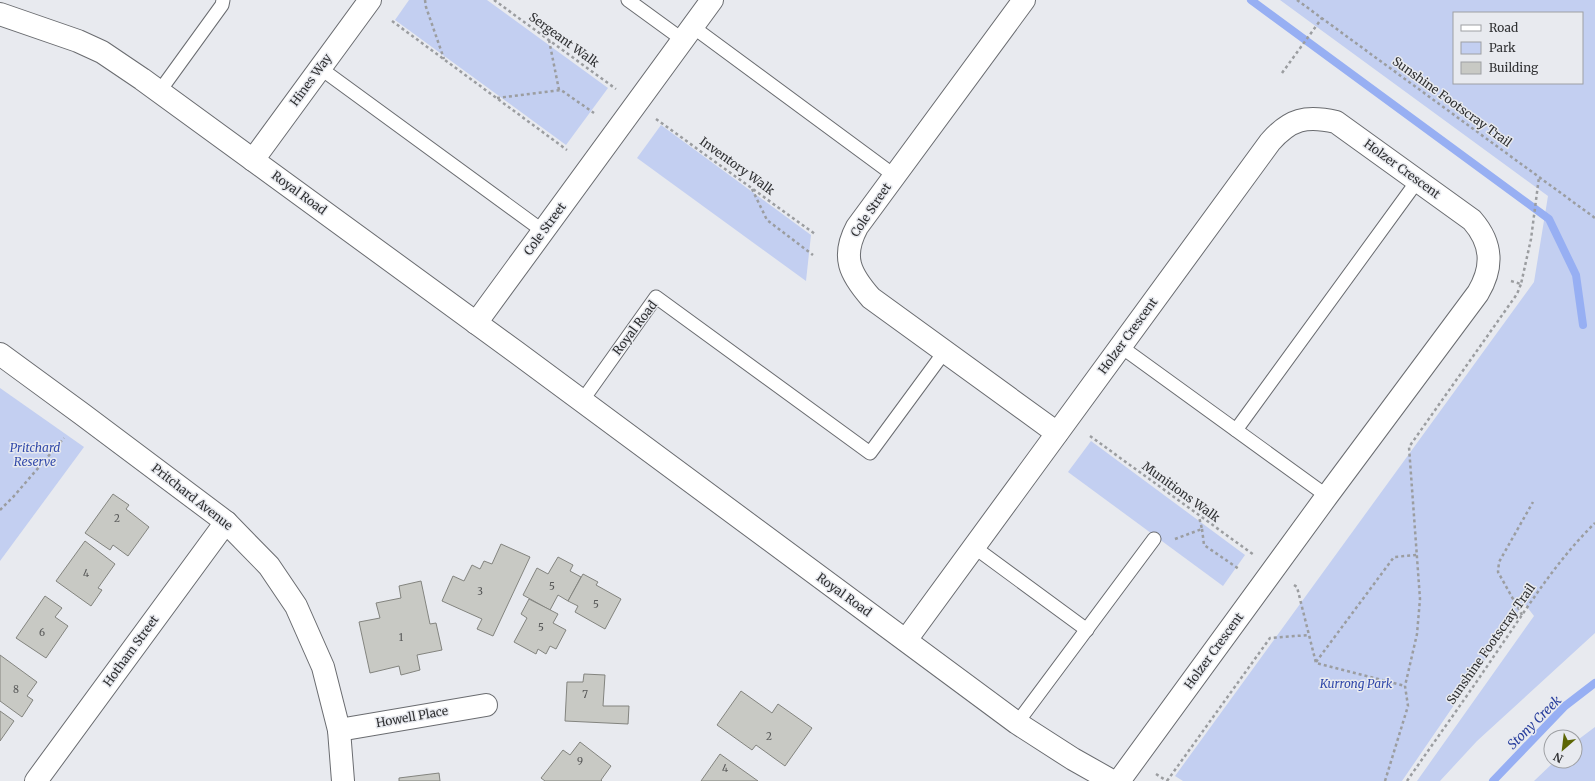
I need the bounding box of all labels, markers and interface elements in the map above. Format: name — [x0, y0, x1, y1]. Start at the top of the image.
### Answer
street label: Sergeant Walk — [526, 9, 603, 70]
legend — [1453, 12, 1583, 84]
text: Road — [1489, 20, 1518, 35]
text: Park — [1489, 40, 1516, 55]
street label: Hines Way — [287, 51, 335, 109]
street label: Sunshine Footscray Trail — [1390, 53, 1515, 150]
text: Building — [1489, 60, 1539, 75]
street label: Inventory Walk — [697, 133, 778, 198]
street label: Holzer Crescent — [1361, 136, 1444, 202]
street label: Royal Road — [269, 168, 330, 218]
street label: Cole Street — [847, 180, 894, 240]
street label: Cole Street — [520, 199, 569, 258]
street label: Holzer Crescent — [1095, 294, 1161, 377]
street label: Royal Road — [609, 298, 660, 358]
park label: Pritchard Reserve — [10, 440, 60, 469]
street label: Munitions Walk — [1140, 458, 1223, 525]
street label: Pritchard Avenue — [149, 460, 236, 533]
house number: 2 — [114, 512, 120, 525]
house number: 4 — [83, 567, 89, 580]
street label: Royal Road — [814, 570, 875, 620]
house number: 5 — [549, 580, 555, 593]
street label: Sunshine Footscray Trail — [1443, 580, 1538, 707]
house number: 3 — [477, 585, 483, 598]
house number: 5 — [593, 598, 599, 611]
street label: Holzer Crescent — [1181, 609, 1247, 692]
street label: Hotham Street — [100, 612, 162, 689]
house number: 5 — [538, 621, 544, 634]
house number: 6 — [39, 626, 45, 639]
house number: 1 — [399, 631, 404, 644]
park label: Kurrong Park — [1319, 676, 1393, 691]
house number: 8 — [13, 683, 19, 696]
house number: 7 — [582, 688, 588, 701]
water label: Stony Creek — [1504, 692, 1565, 753]
street label: Howell Place — [375, 703, 449, 730]
north arrow — [1543, 729, 1583, 769]
house number: 2 — [766, 730, 772, 743]
text: N — [1551, 749, 1565, 766]
house number: 9 — [577, 755, 583, 768]
house number: 4 — [722, 762, 728, 775]

